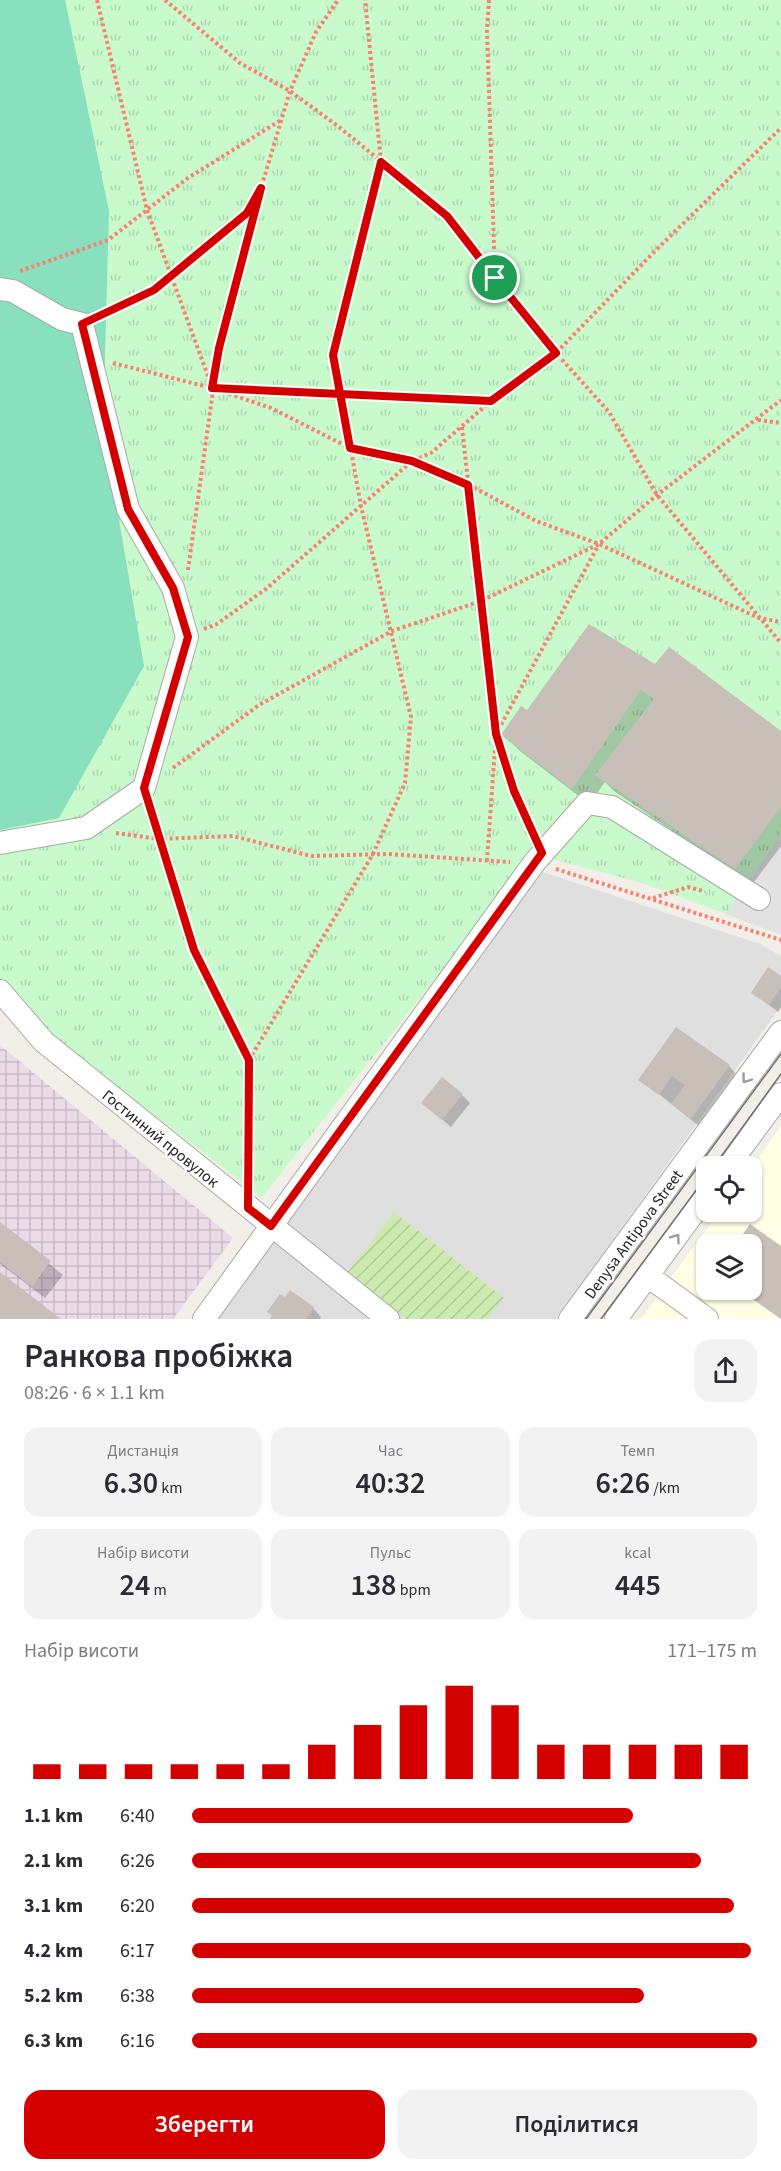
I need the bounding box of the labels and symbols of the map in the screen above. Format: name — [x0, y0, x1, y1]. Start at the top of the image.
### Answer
pin — [469, 252, 520, 303]
one-way arrow — [743, 1073, 754, 1084]
street label: Гостинний провулок — [97, 1085, 224, 1193]
street label: Denysa Antipova Street — [579, 1165, 689, 1304]
one-way arrow — [668, 1233, 679, 1244]

